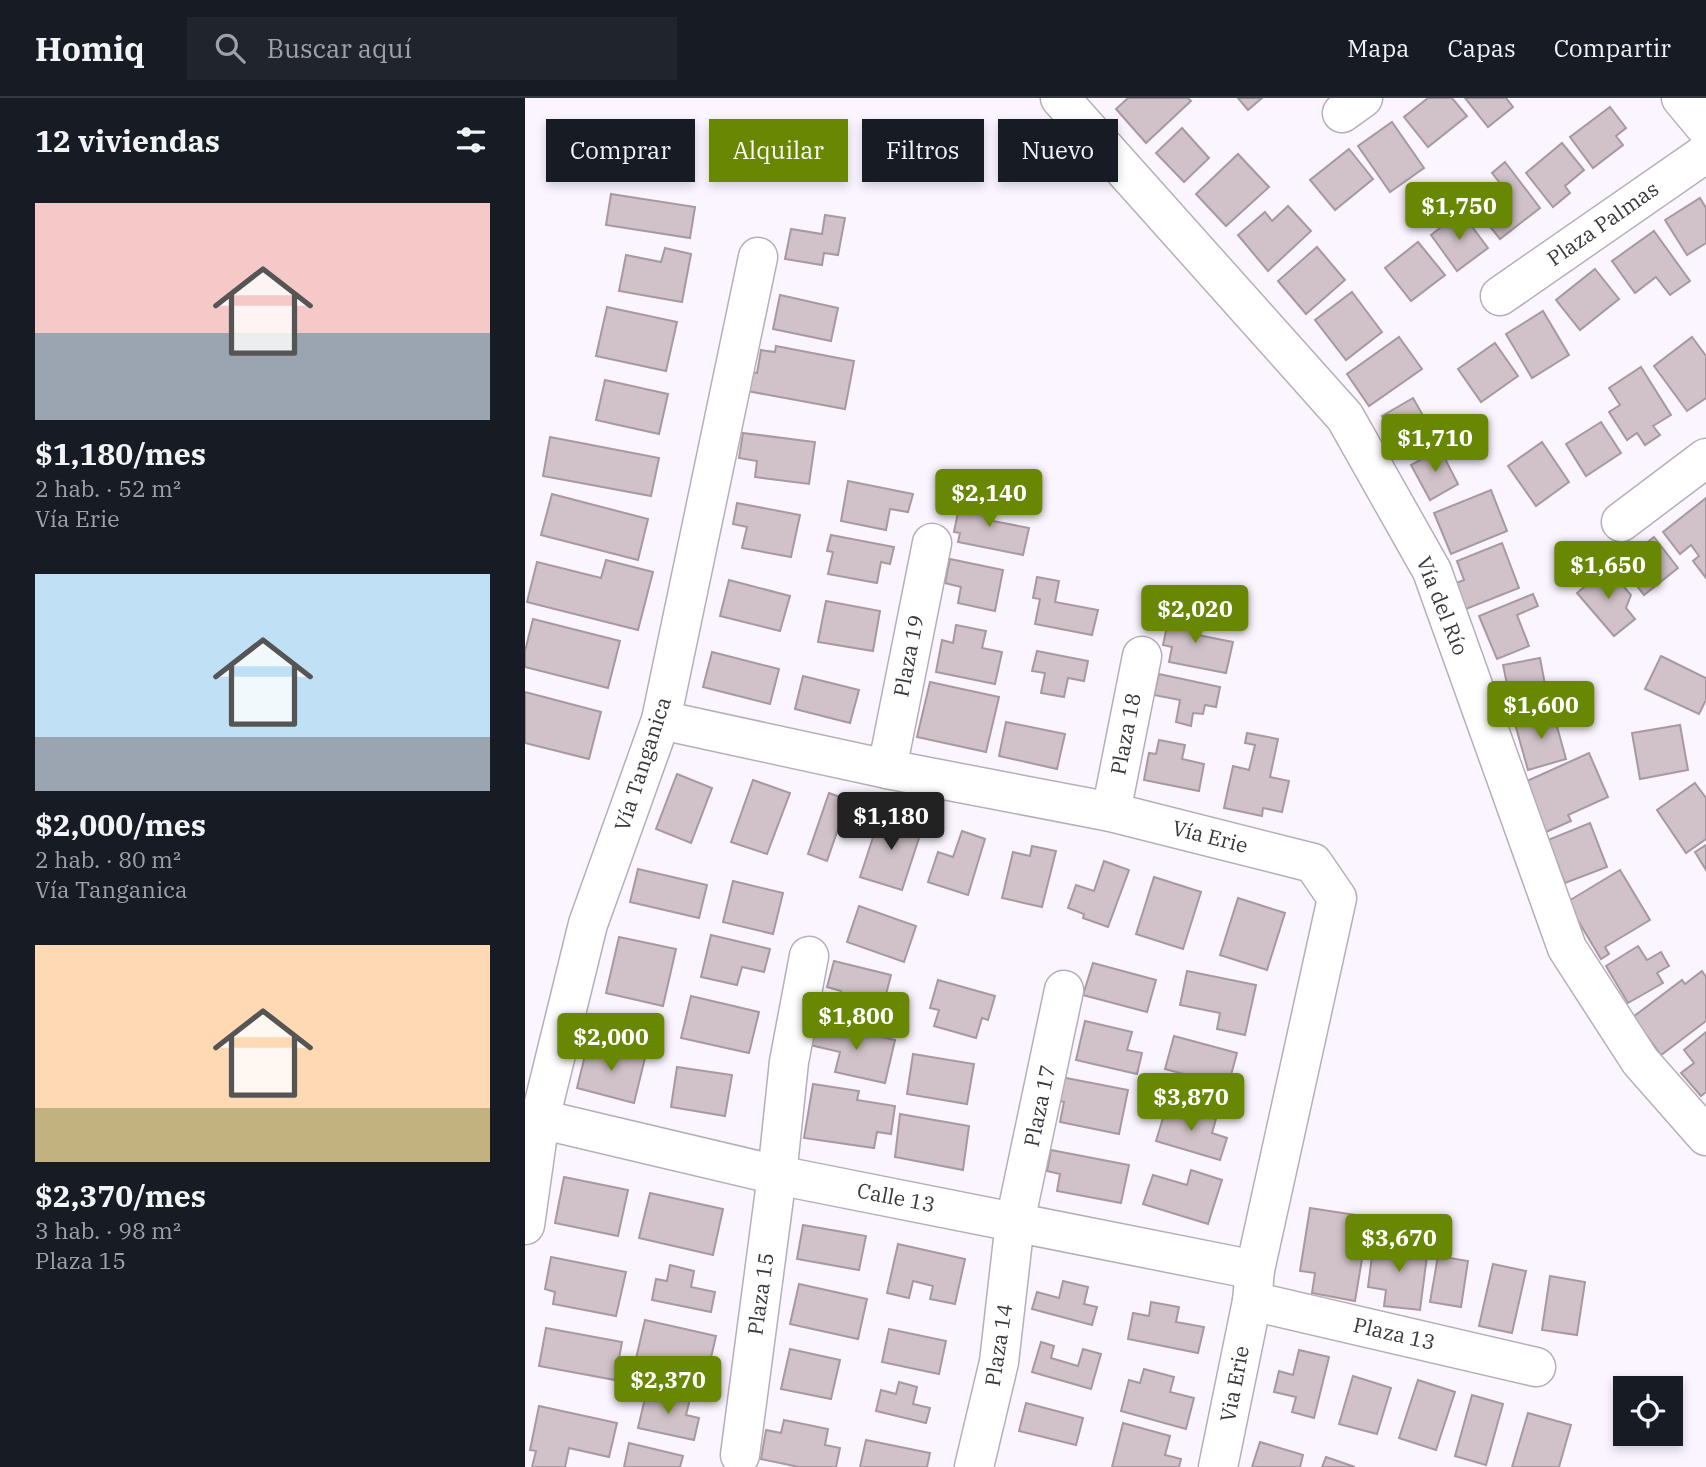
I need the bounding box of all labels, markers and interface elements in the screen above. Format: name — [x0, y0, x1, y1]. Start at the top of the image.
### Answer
search box — [187, 17, 677, 80]
text: Homiq — [35, 27, 145, 70]
icon: search — [211, 29, 249, 67]
text: Buscar aquí — [267, 31, 412, 65]
text: Mapa — [1347, 32, 1409, 64]
text: Capas — [1447, 32, 1516, 64]
text: Compartir — [1554, 32, 1671, 64]
chip: Comprar — [546, 119, 695, 182]
chip: Alquilar — [709, 119, 848, 182]
chip: Filtros — [862, 119, 984, 182]
chip: Nuevo — [998, 119, 1118, 182]
text: 12 viviendas — [35, 121, 220, 160]
icon: filters — [452, 121, 490, 159]
street label: Plaza Palmas — [1541, 174, 1664, 272]
pin: $1,750 — [1402, 183, 1516, 242]
text: $1,750 — [1421, 190, 1497, 220]
icon: home — [200, 248, 326, 374]
pin: $1,710 — [1378, 414, 1492, 474]
text: $1,710 — [1397, 422, 1473, 452]
text: $1,180/mes — [35, 434, 206, 473]
pin: $2,140 — [932, 470, 1046, 529]
text: 2 hab. · 52 m² — [35, 473, 181, 503]
text: $2,140 — [951, 477, 1027, 507]
text: Vía Erie — [35, 503, 119, 533]
pin: $1,650 — [1551, 542, 1665, 601]
text: $1,650 — [1570, 549, 1646, 579]
street label: Vía del Río — [1410, 552, 1475, 659]
pin: $2,020 — [1138, 586, 1252, 645]
text: $2,020 — [1157, 593, 1233, 623]
street label: Plaza 19 — [886, 612, 930, 699]
icon: home — [200, 619, 326, 745]
pin: $1,600 — [1484, 682, 1598, 741]
text: $1,600 — [1503, 689, 1579, 719]
street label: Plaza 18 — [1103, 690, 1147, 777]
street label: Vía Tanganica — [607, 693, 677, 834]
pin: $1,180 — [834, 792, 948, 852]
text: $1,180 — [853, 800, 929, 830]
text: $2,000/mes — [35, 805, 206, 844]
street label: Vía Erie — [1169, 813, 1251, 859]
text: 2 hab. · 80 m² — [35, 844, 181, 874]
text: Vía Tanganica — [35, 874, 188, 904]
icon: home — [200, 990, 326, 1116]
pin: $1,800 — [799, 992, 913, 1052]
text: $1,800 — [818, 1000, 894, 1030]
pin: $2,000 — [554, 1014, 668, 1073]
text: $2,000 — [573, 1021, 649, 1051]
street label: Plaza 17 — [1017, 1062, 1061, 1149]
pin: $3,870 — [1134, 1074, 1248, 1133]
text: $3,870 — [1153, 1081, 1229, 1111]
text: $2,370/mes — [35, 1176, 206, 1215]
street label: Calle 13 — [855, 1176, 938, 1218]
pin: $3,670 — [1342, 1214, 1456, 1274]
text: 3 hab. · 98 m² — [35, 1215, 181, 1245]
text: $3,670 — [1361, 1222, 1437, 1252]
text: Plaza 15 — [35, 1245, 126, 1275]
street label: Plaza 15 — [740, 1251, 780, 1337]
street label: Plaza 14 — [978, 1302, 1018, 1388]
street label: Plaza 13 — [1351, 1310, 1438, 1356]
street label: Via Erie — [1213, 1343, 1255, 1424]
pin: $2,370 — [611, 1356, 725, 1416]
text: $2,370 — [630, 1364, 706, 1394]
map controls — [1613, 1376, 1683, 1446]
button: locate — [1613, 1376, 1683, 1446]

